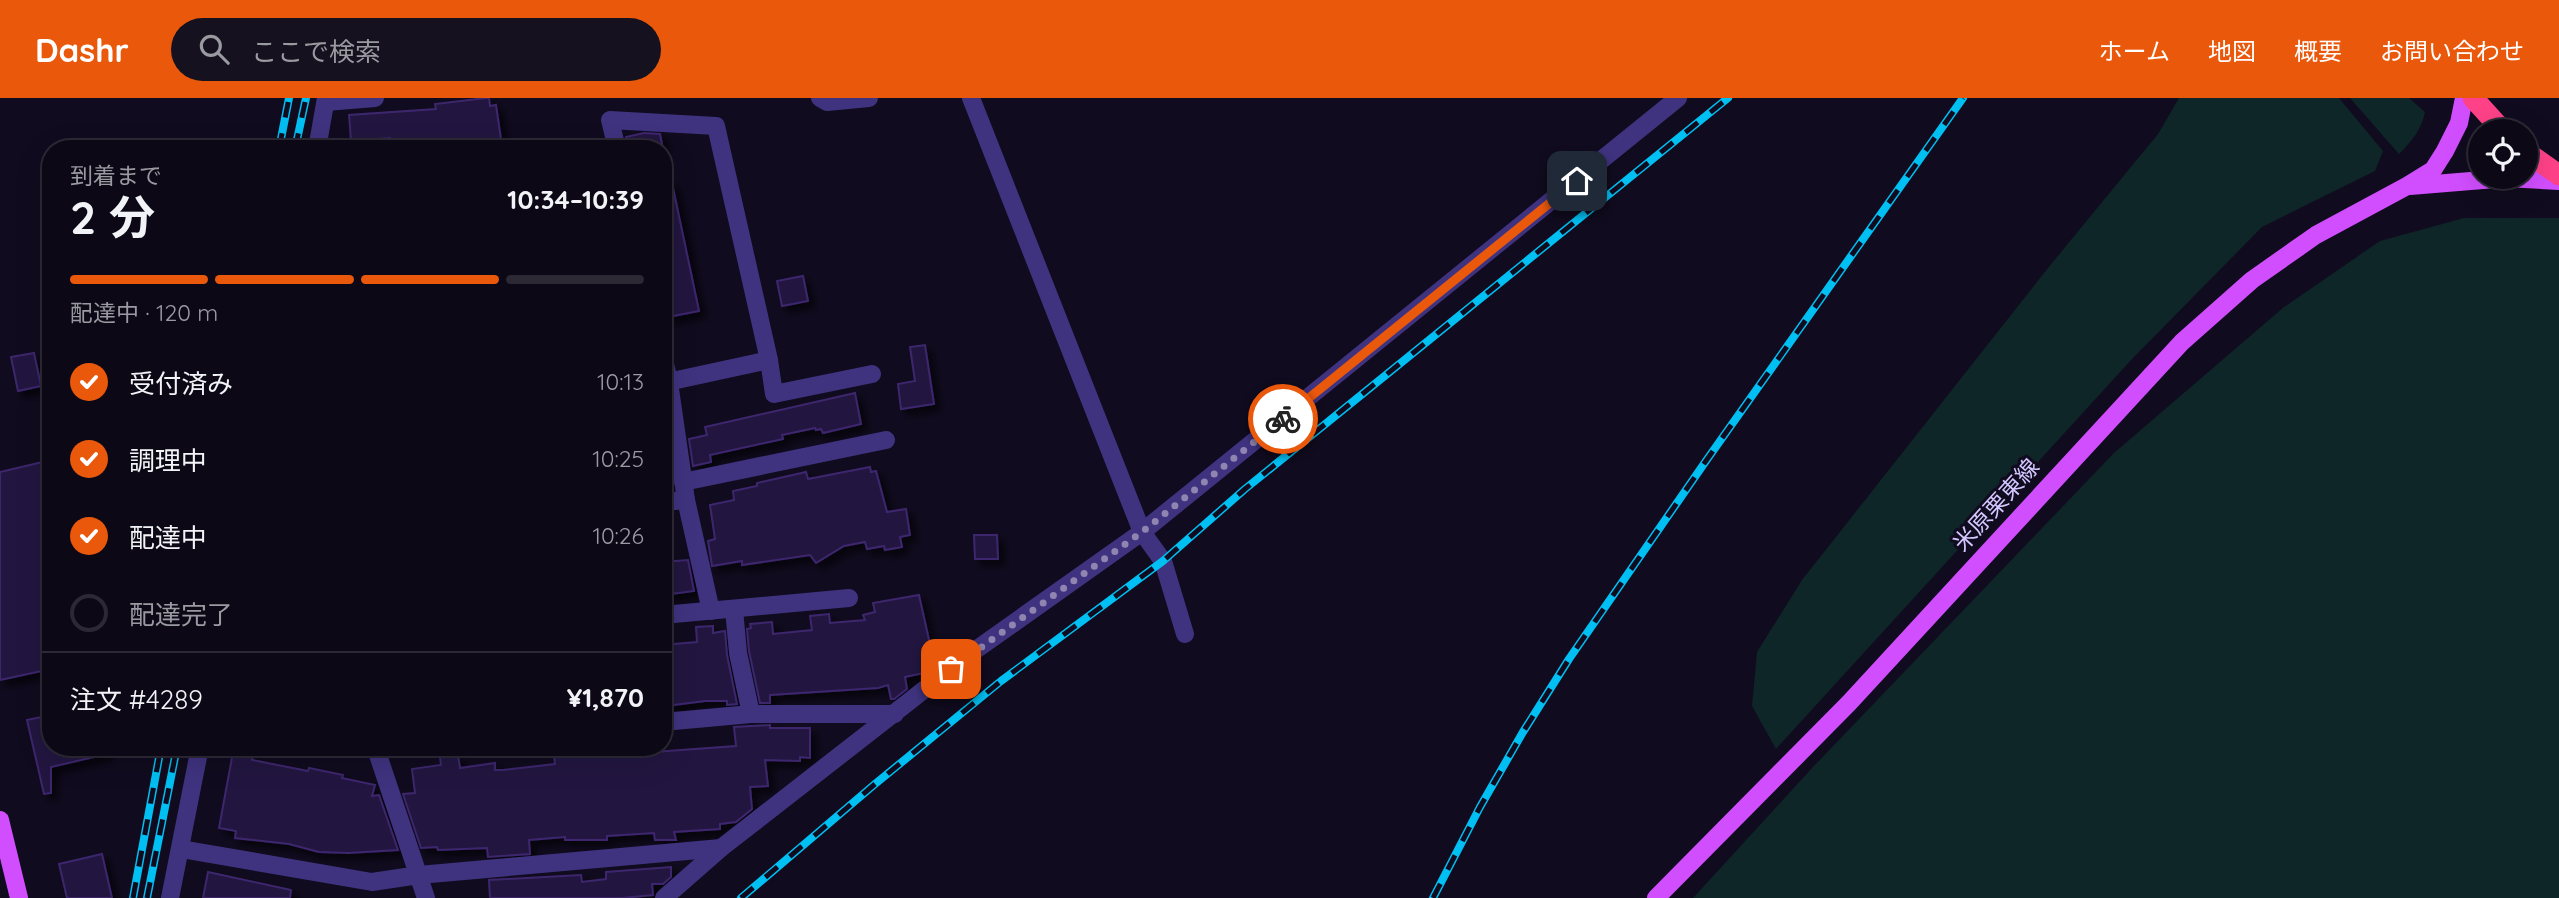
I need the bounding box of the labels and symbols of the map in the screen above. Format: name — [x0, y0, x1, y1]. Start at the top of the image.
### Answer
pin — [1547, 151, 1607, 211]
courier — [1248, 384, 1318, 454]
street label: 米原栗東線 — [1946, 452, 2045, 557]
pin — [921, 639, 981, 699]

